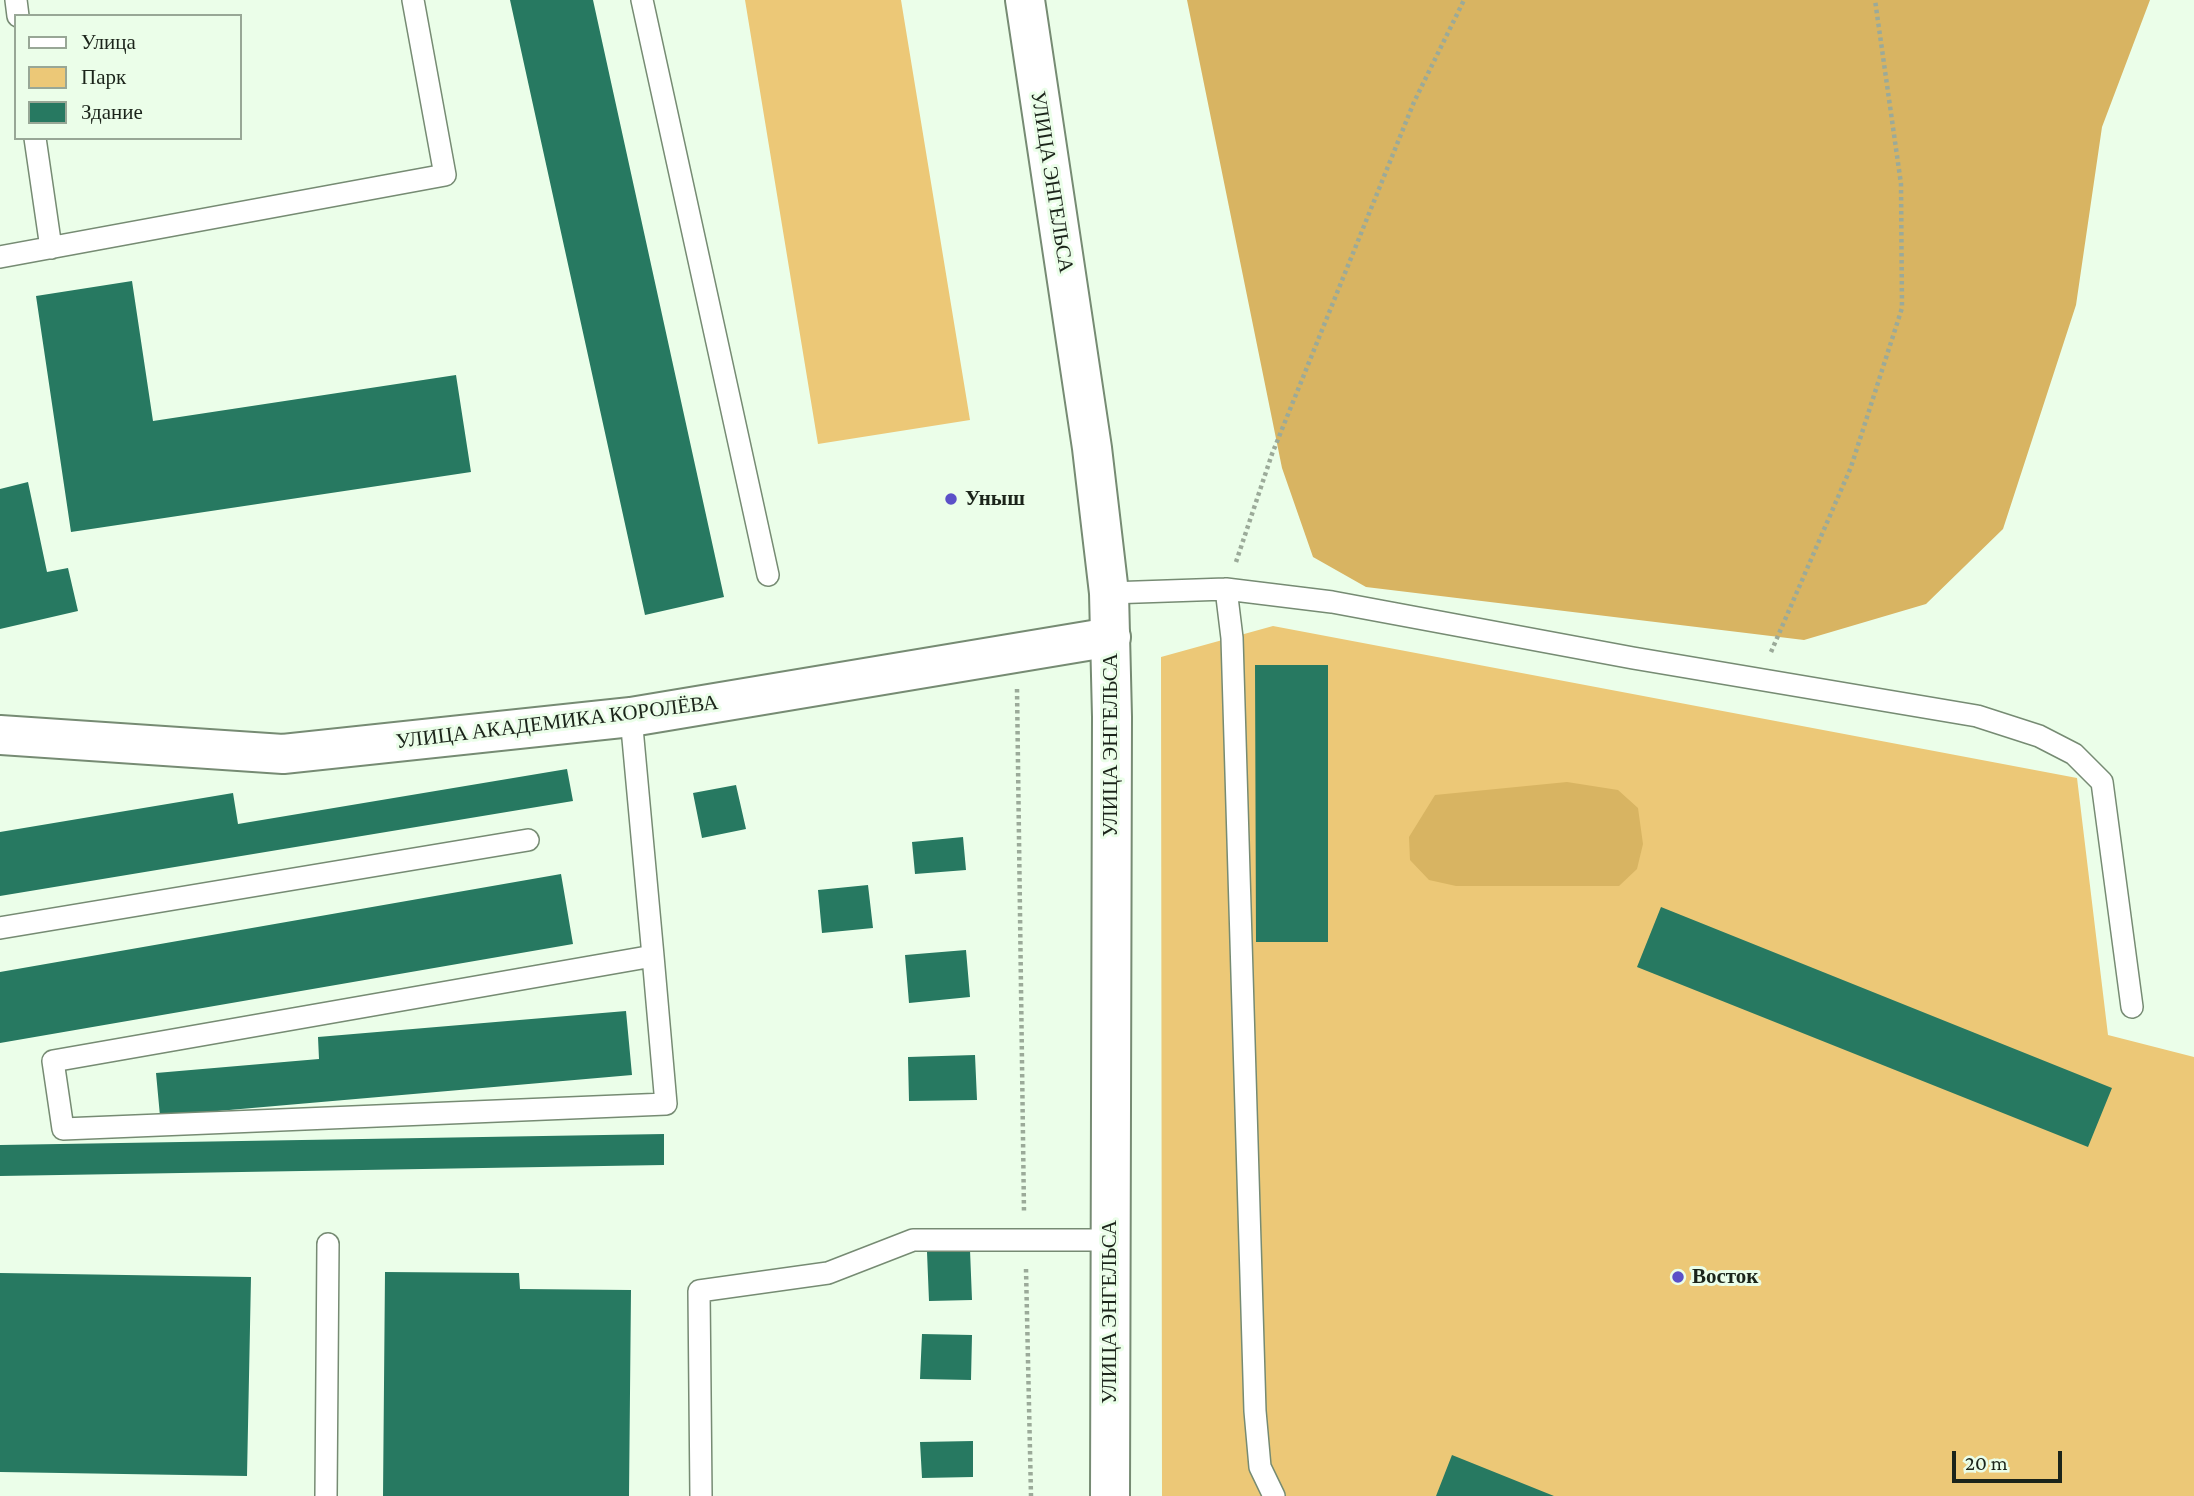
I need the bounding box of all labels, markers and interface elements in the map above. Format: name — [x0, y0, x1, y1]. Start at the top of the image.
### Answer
legend — [14, 14, 242, 140]
text: Улица — [81, 30, 136, 54]
text: Парк — [81, 65, 126, 89]
street label: УЛИЦА ЭНГЕЛЬСА — [1025, 89, 1079, 275]
text: Здание — [81, 100, 143, 124]
place label: Уныш — [965, 486, 1025, 512]
marker: Уныш — [943, 491, 959, 507]
street label: УЛИЦА ЭНГЕЛЬСА — [1098, 653, 1124, 837]
street label: УЛИЦА АКАДЕМИКА КОРОЛЁВА — [395, 690, 719, 754]
street label: УЛИЦА ЭНГЕЛЬСА — [1097, 1220, 1123, 1404]
place label: Восток — [1692, 1264, 1758, 1290]
marker: Восток — [1670, 1269, 1686, 1285]
scale bar — [1956, 1436, 2066, 1480]
text: 20 m — [1965, 1451, 2008, 1475]

